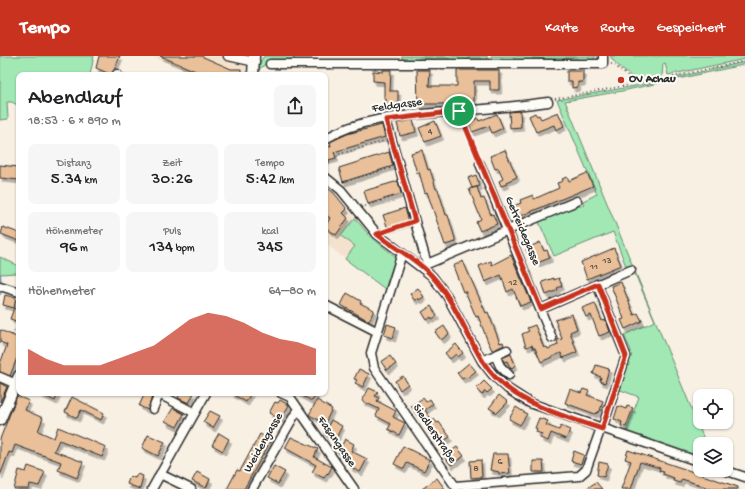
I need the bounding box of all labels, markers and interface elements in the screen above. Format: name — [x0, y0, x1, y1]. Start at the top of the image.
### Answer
text: Tempo — [20, 17, 70, 40]
text: Karte — [545, 20, 578, 37]
text: Route — [600, 20, 634, 37]
text: Gespeichert — [656, 20, 725, 37]
place label: OV Achau — [629, 73, 676, 87]
marker: OV Achau — [616, 75, 626, 85]
button: share — [274, 85, 316, 127]
text: Abendlauf — [28, 86, 121, 112]
pin — [442, 94, 476, 128]
street label: Feldgasse — [370, 95, 424, 117]
icon: arrive — [448, 100, 470, 122]
text: 18:53 · 6 × 890 m — [28, 114, 121, 129]
house number: 4 — [428, 126, 433, 138]
text: Distanz — [57, 158, 91, 170]
text: Zeit — [162, 158, 182, 170]
text: Tempo — [256, 158, 284, 170]
text: 5.34 — [51, 170, 82, 190]
text: 30:26 — [152, 170, 192, 190]
text: 5:42 — [246, 170, 276, 190]
text: km — [82, 175, 97, 187]
text: /km — [276, 175, 294, 187]
street label: Getreidegasse — [501, 194, 543, 268]
text: Höhenmeter — [46, 226, 102, 238]
text: Puls — [163, 226, 181, 238]
text: kcal — [261, 226, 279, 238]
text: 96 — [60, 238, 77, 258]
text: 134 — [149, 238, 173, 258]
text: 345 — [257, 238, 283, 258]
text: m — [77, 243, 88, 255]
text: bpm — [173, 243, 195, 255]
house number: 13 — [601, 255, 612, 267]
house number: 11 — [589, 261, 598, 273]
house number: 12 — [508, 277, 518, 289]
text: Höhenmeter — [28, 284, 95, 299]
text: 64–80 m — [268, 284, 316, 299]
map controls — [693, 389, 733, 477]
button: locate — [693, 389, 733, 429]
street label: Siedlerstraße — [409, 402, 459, 467]
street label: Weidengasse — [241, 410, 287, 475]
street label: Fasangasse — [313, 413, 359, 470]
button: layers — [693, 437, 733, 477]
house number: 6 — [497, 456, 503, 468]
house number: 8 — [473, 463, 479, 475]

